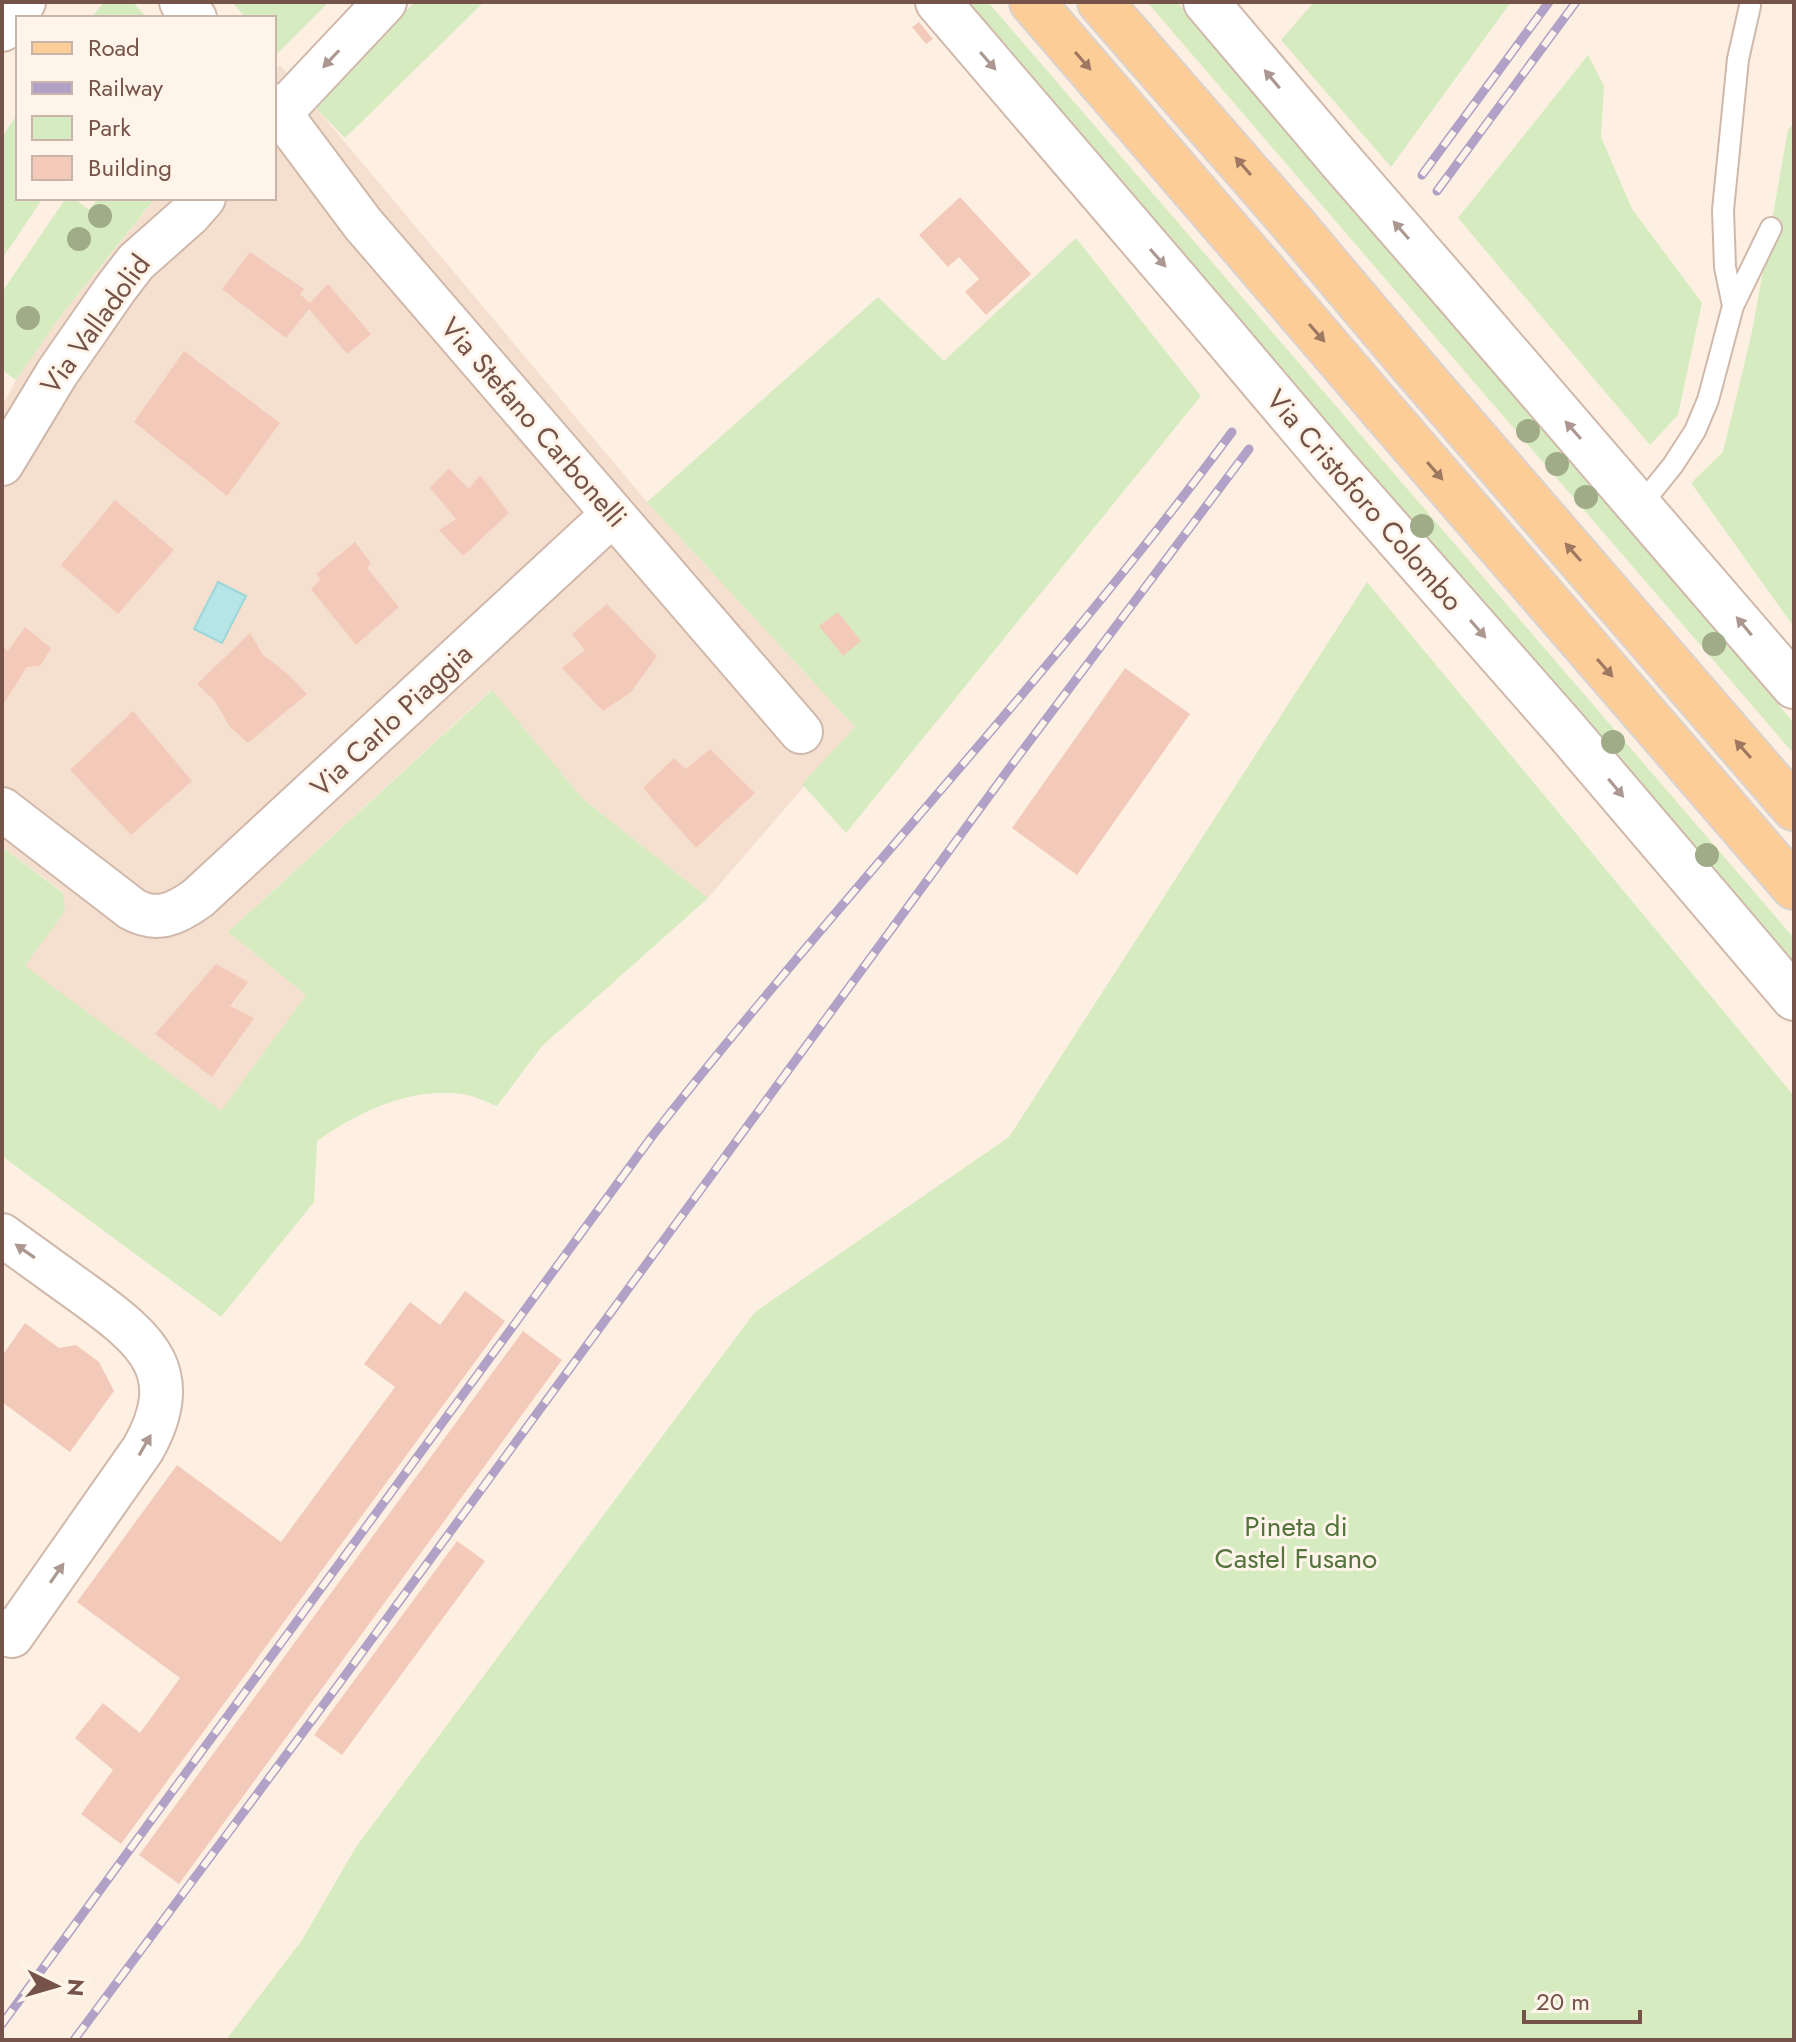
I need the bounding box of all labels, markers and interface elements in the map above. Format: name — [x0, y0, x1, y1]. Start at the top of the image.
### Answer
legend — [16, 16, 276, 200]
text: Road — [88, 30, 140, 65]
one-way arrow — [322, 49, 340, 68]
one-way arrow — [979, 51, 996, 71]
one-way arrow — [1074, 51, 1091, 71]
one-way arrow — [1264, 69, 1281, 89]
text: Railway — [88, 70, 163, 105]
text: Park — [88, 110, 131, 145]
text: Building — [88, 150, 172, 185]
one-way arrow — [1235, 157, 1252, 177]
one-way arrow — [1392, 220, 1410, 239]
street label: Via Valladolid — [31, 246, 160, 403]
one-way arrow — [1149, 248, 1166, 268]
street label: Via Stefano Carbonelli — [431, 308, 637, 536]
one-way arrow — [1307, 323, 1325, 343]
street label: Via Cristoforo Colombo — [1257, 380, 1473, 620]
one-way arrow — [1565, 420, 1582, 440]
one-way arrow — [1426, 461, 1443, 481]
one-way arrow — [1565, 543, 1582, 563]
one-way arrow — [1736, 616, 1753, 636]
one-way arrow — [1468, 620, 1486, 639]
street label: Via Carlo Piaggia — [301, 634, 482, 807]
one-way arrow — [1596, 658, 1613, 678]
one-way arrow — [1735, 740, 1752, 760]
one-way arrow — [1607, 778, 1624, 798]
one-way arrow — [14, 1244, 35, 1259]
one-way arrow — [138, 1434, 152, 1456]
park label: Pineta di Castel Fusano — [1215, 1506, 1377, 1579]
one-way arrow — [49, 1563, 64, 1584]
north arrow — [16, 1946, 96, 2026]
scale bar — [1524, 1974, 1640, 2024]
text: N — [59, 1978, 93, 1998]
text: 20 m — [1536, 1984, 1590, 2019]

